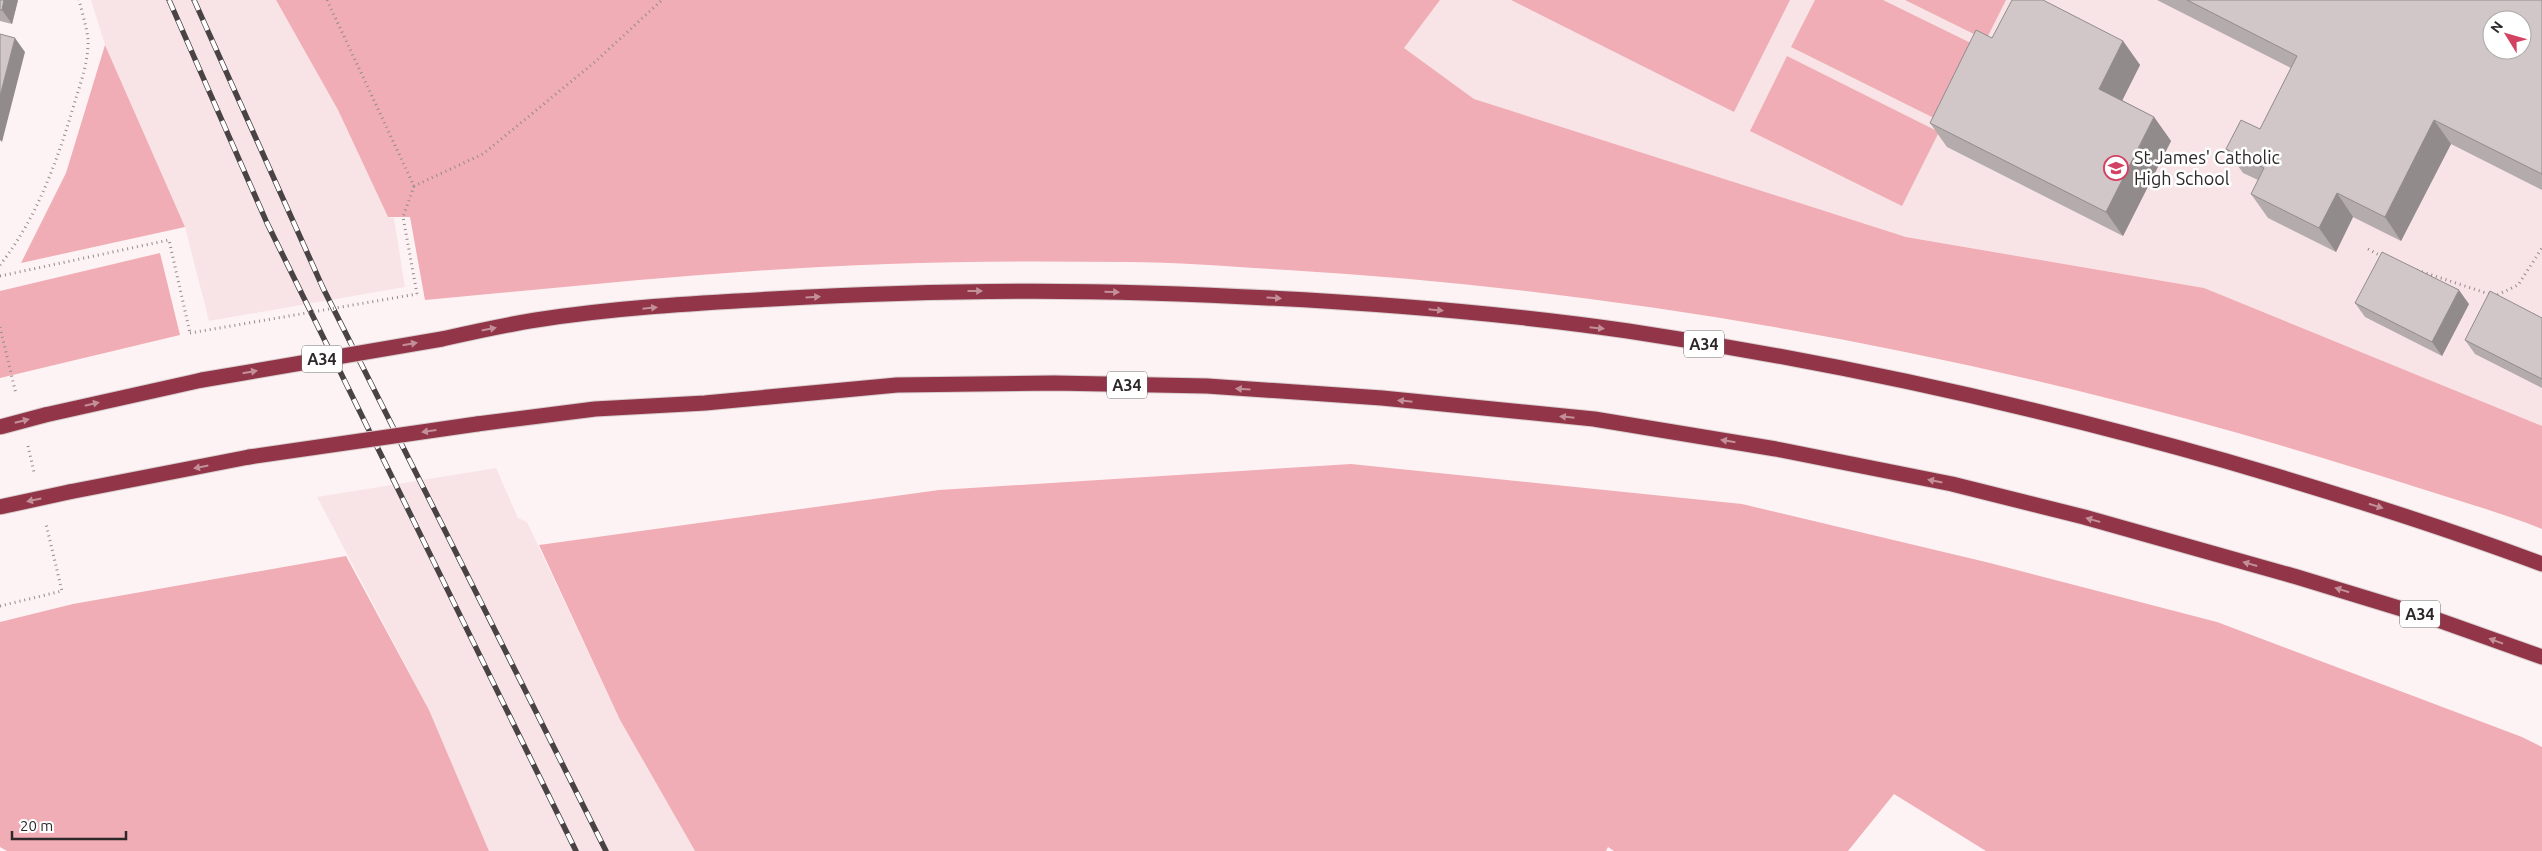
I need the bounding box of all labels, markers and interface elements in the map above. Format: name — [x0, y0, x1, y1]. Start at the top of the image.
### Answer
north arrow — [2482, 10, 2532, 60]
text: N — [2487, 18, 2506, 36]
place label: St James' Catholic High School — [2134, 147, 2280, 188]
school or university icon: St James' Catholic High School — [2103, 155, 2129, 181]
one-way arrow — [967, 287, 983, 295]
one-way arrow — [1104, 288, 1120, 296]
one-way arrow — [805, 292, 821, 300]
one-way arrow — [1266, 295, 1282, 303]
one-way arrow — [643, 304, 659, 312]
one-way arrow — [1428, 306, 1444, 314]
one-way arrow — [1590, 324, 1606, 332]
one-way arrow — [482, 325, 498, 333]
road number: A34 — [1684, 330, 1724, 358]
one-way arrow — [402, 340, 418, 348]
road number: A34 — [302, 346, 342, 372]
one-way arrow — [242, 367, 258, 375]
road number: A34 — [1107, 372, 1147, 398]
one-way arrow — [1235, 384, 1251, 392]
one-way arrow — [1397, 396, 1413, 404]
one-way arrow — [85, 400, 100, 408]
one-way arrow — [1559, 412, 1575, 420]
one-way arrow — [15, 417, 30, 425]
one-way arrow — [420, 427, 436, 435]
one-way arrow — [1719, 436, 1735, 444]
one-way arrow — [193, 463, 209, 471]
one-way arrow — [1927, 476, 1943, 484]
one-way arrow — [26, 496, 42, 504]
one-way arrow — [2368, 503, 2383, 511]
one-way arrow — [2086, 516, 2101, 524]
one-way arrow — [2242, 559, 2257, 567]
one-way arrow — [2334, 586, 2349, 594]
road number: A34 — [2400, 600, 2440, 628]
one-way arrow — [2488, 636, 2503, 644]
scale bar — [12, 808, 126, 840]
text: 20 m — [20, 817, 53, 834]

